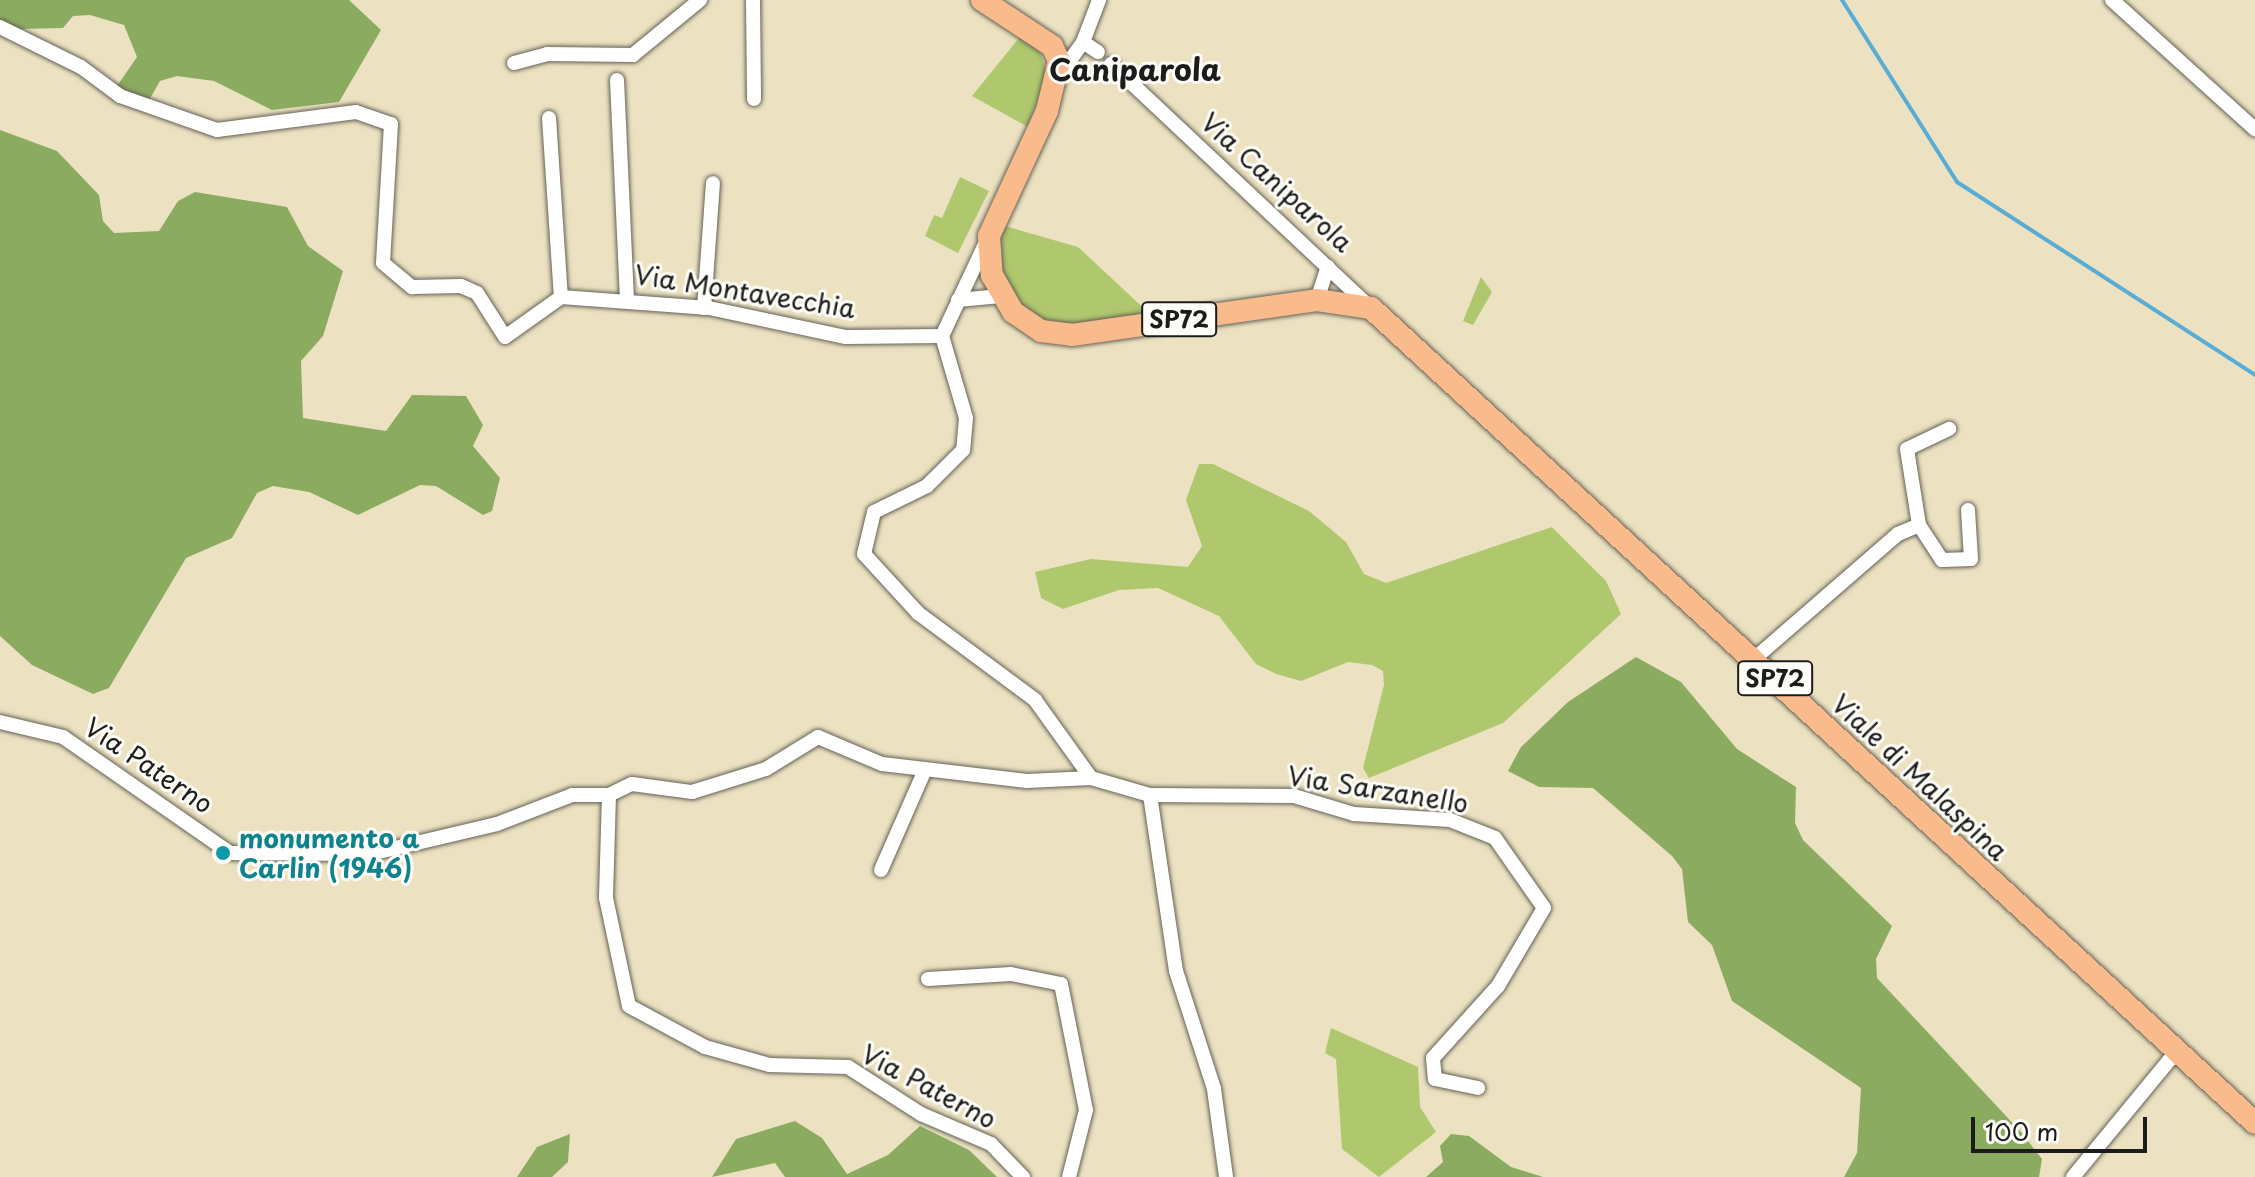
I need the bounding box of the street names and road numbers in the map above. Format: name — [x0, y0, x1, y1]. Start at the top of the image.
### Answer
street label: Via Caniparola — [1196, 107, 1358, 257]
street label: Via Montavecchia — [633, 258, 857, 324]
road number: SP72 — [1141, 299, 1217, 339]
road number: SP72 — [1737, 658, 1813, 698]
street label: Viale di Malaspina — [1824, 686, 2016, 868]
street label: Via Paterno — [79, 711, 219, 819]
street label: Via Sarzanello — [1285, 759, 1471, 819]
street label: Via Paterno — [857, 1038, 1001, 1134]

